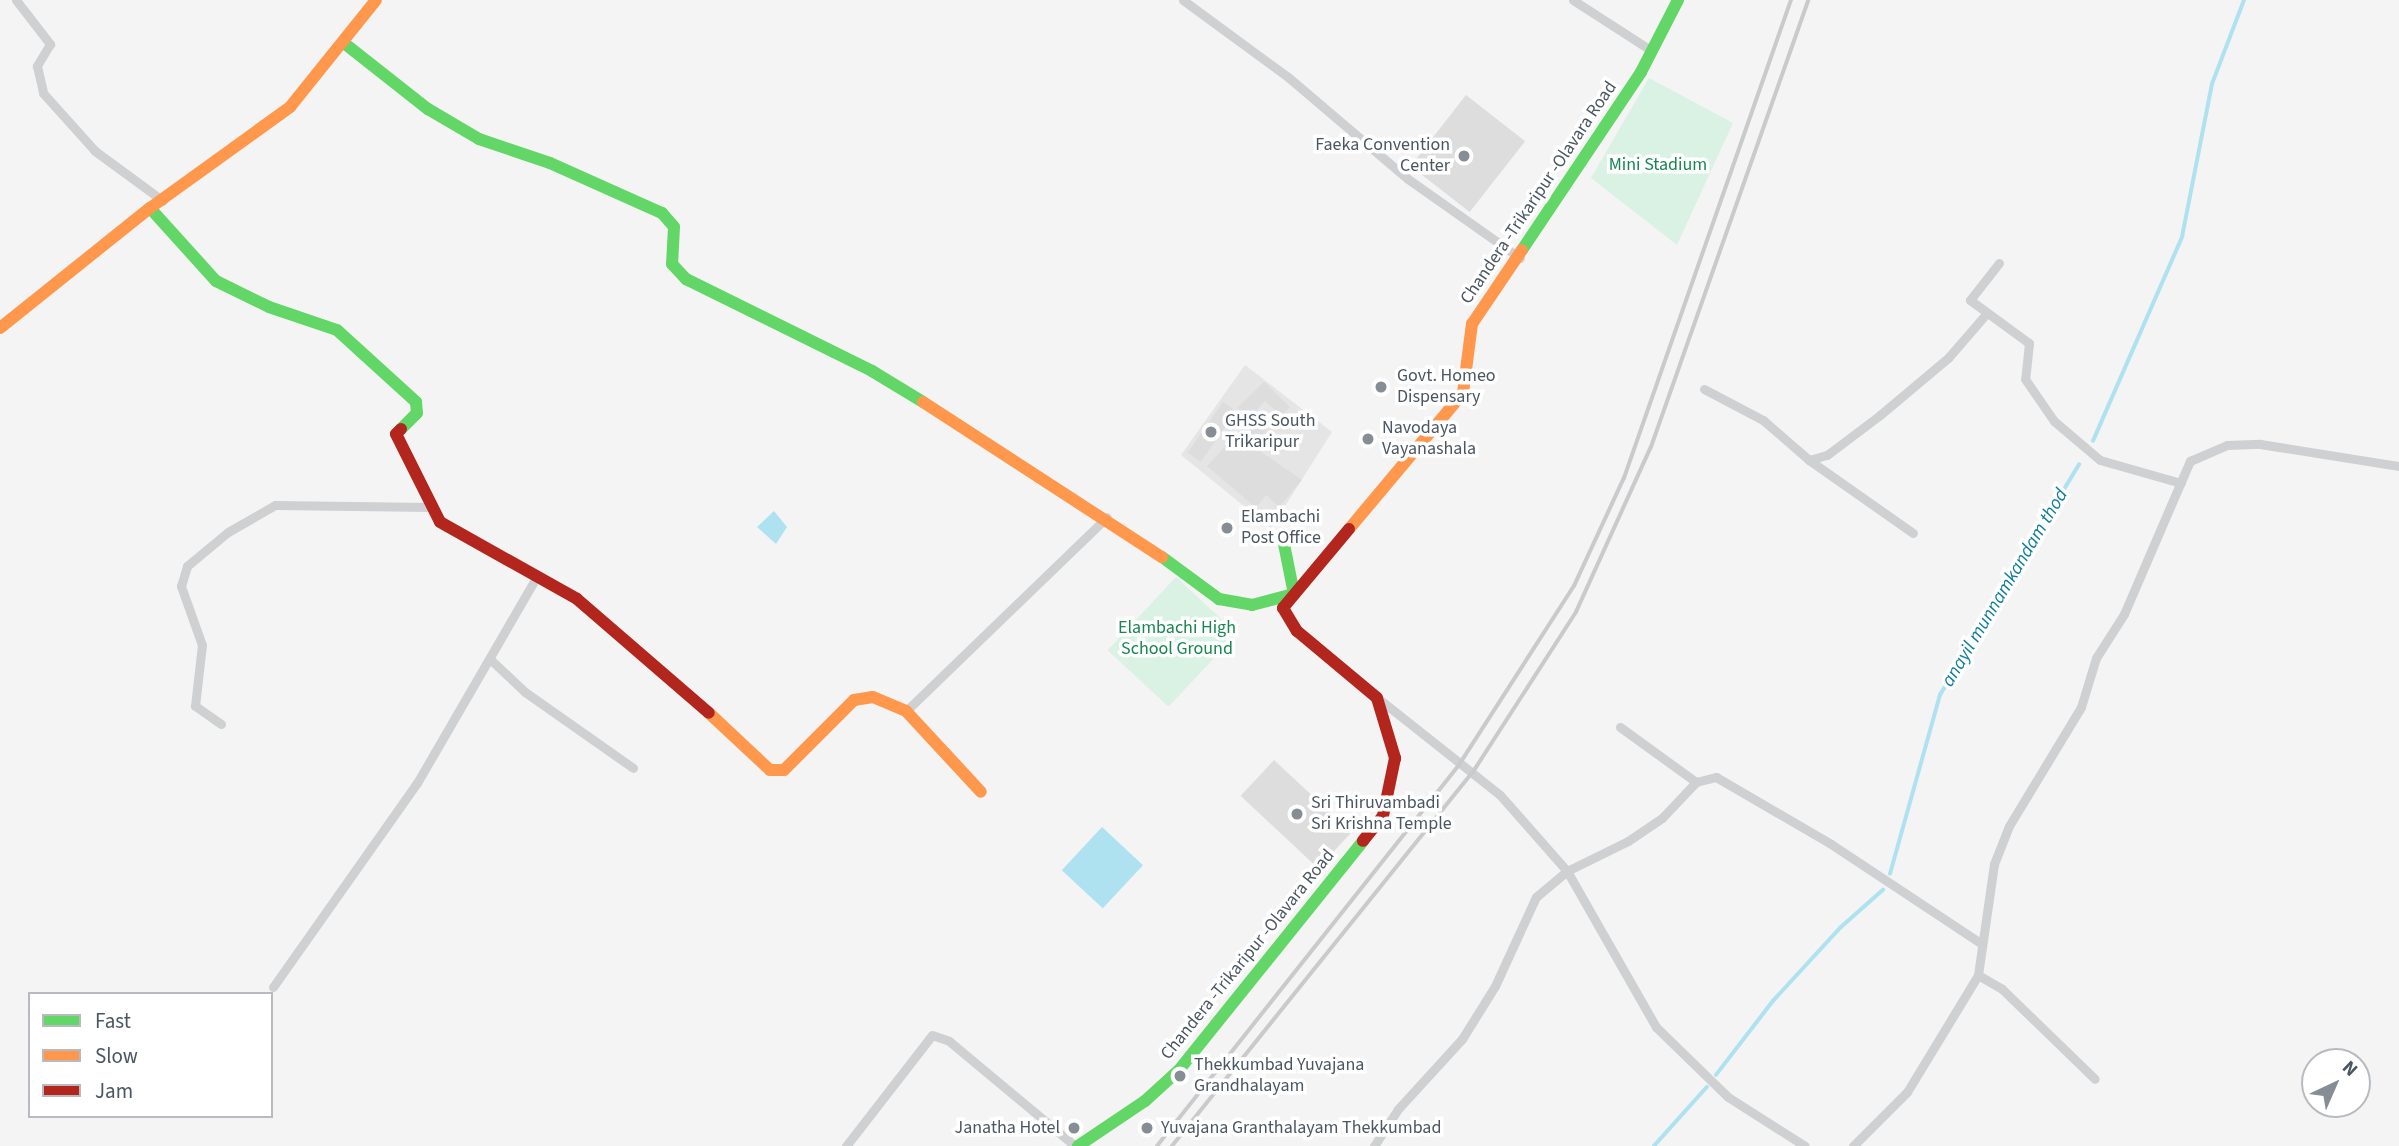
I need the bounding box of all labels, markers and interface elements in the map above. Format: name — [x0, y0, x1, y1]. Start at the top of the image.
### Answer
street label: Chandera -Trikaripur -Olavara Road — [1456, 77, 1622, 309]
place label: Faeka Convention Center — [1315, 135, 1450, 178]
marker: Faeka Convention Center — [1456, 148, 1472, 164]
park label: Mini Stadium — [1609, 154, 1707, 176]
place label: Govt. Homeo Dispensary — [1397, 366, 1496, 408]
marker: Govt. Homeo Dispensary — [1371, 377, 1391, 397]
place label: GHSS South Trikaripur — [1225, 411, 1315, 453]
place label: Navodaya Vayanashala — [1382, 418, 1476, 460]
marker: GHSS South Trikaripur — [1203, 424, 1219, 440]
marker: Navodaya Vayanashala — [1360, 431, 1376, 447]
water label: anayil munnamkandam thod — [1937, 485, 2073, 691]
place label: Elambachi Post Office — [1241, 507, 1321, 550]
marker: Elambachi Post Office — [1219, 520, 1235, 536]
park label: Elambachi High School Ground — [1118, 618, 1236, 660]
place label: Sri Thiruvambadi Sri Krishna Temple — [1311, 793, 1452, 836]
marker: Sri Thiruvambadi Sri Krishna Temple — [1289, 806, 1305, 822]
street label: Chandera -Trikaripur -Olavara Road — [1156, 846, 1340, 1064]
legend — [28, 992, 273, 1118]
text: Fast — [95, 1006, 131, 1036]
text: Slow — [95, 1041, 138, 1071]
north arrow — [2301, 1048, 2371, 1118]
place label: Thekkumbad Yuvajana Grandhalayam — [1194, 1055, 1364, 1098]
text: N — [2336, 1055, 2363, 1083]
marker: Thekkumbad Yuvajana Grandhalayam — [1172, 1068, 1188, 1084]
text: Jam — [95, 1076, 133, 1106]
place label: Janatha Hotel — [955, 1117, 1060, 1139]
place label: Yuvajana Granthalayam Thekkumbad — [1161, 1117, 1441, 1139]
marker: Janatha Hotel — [1066, 1120, 1082, 1136]
marker: Yuvajana Granthalayam Thekkumbad — [1139, 1120, 1155, 1136]

